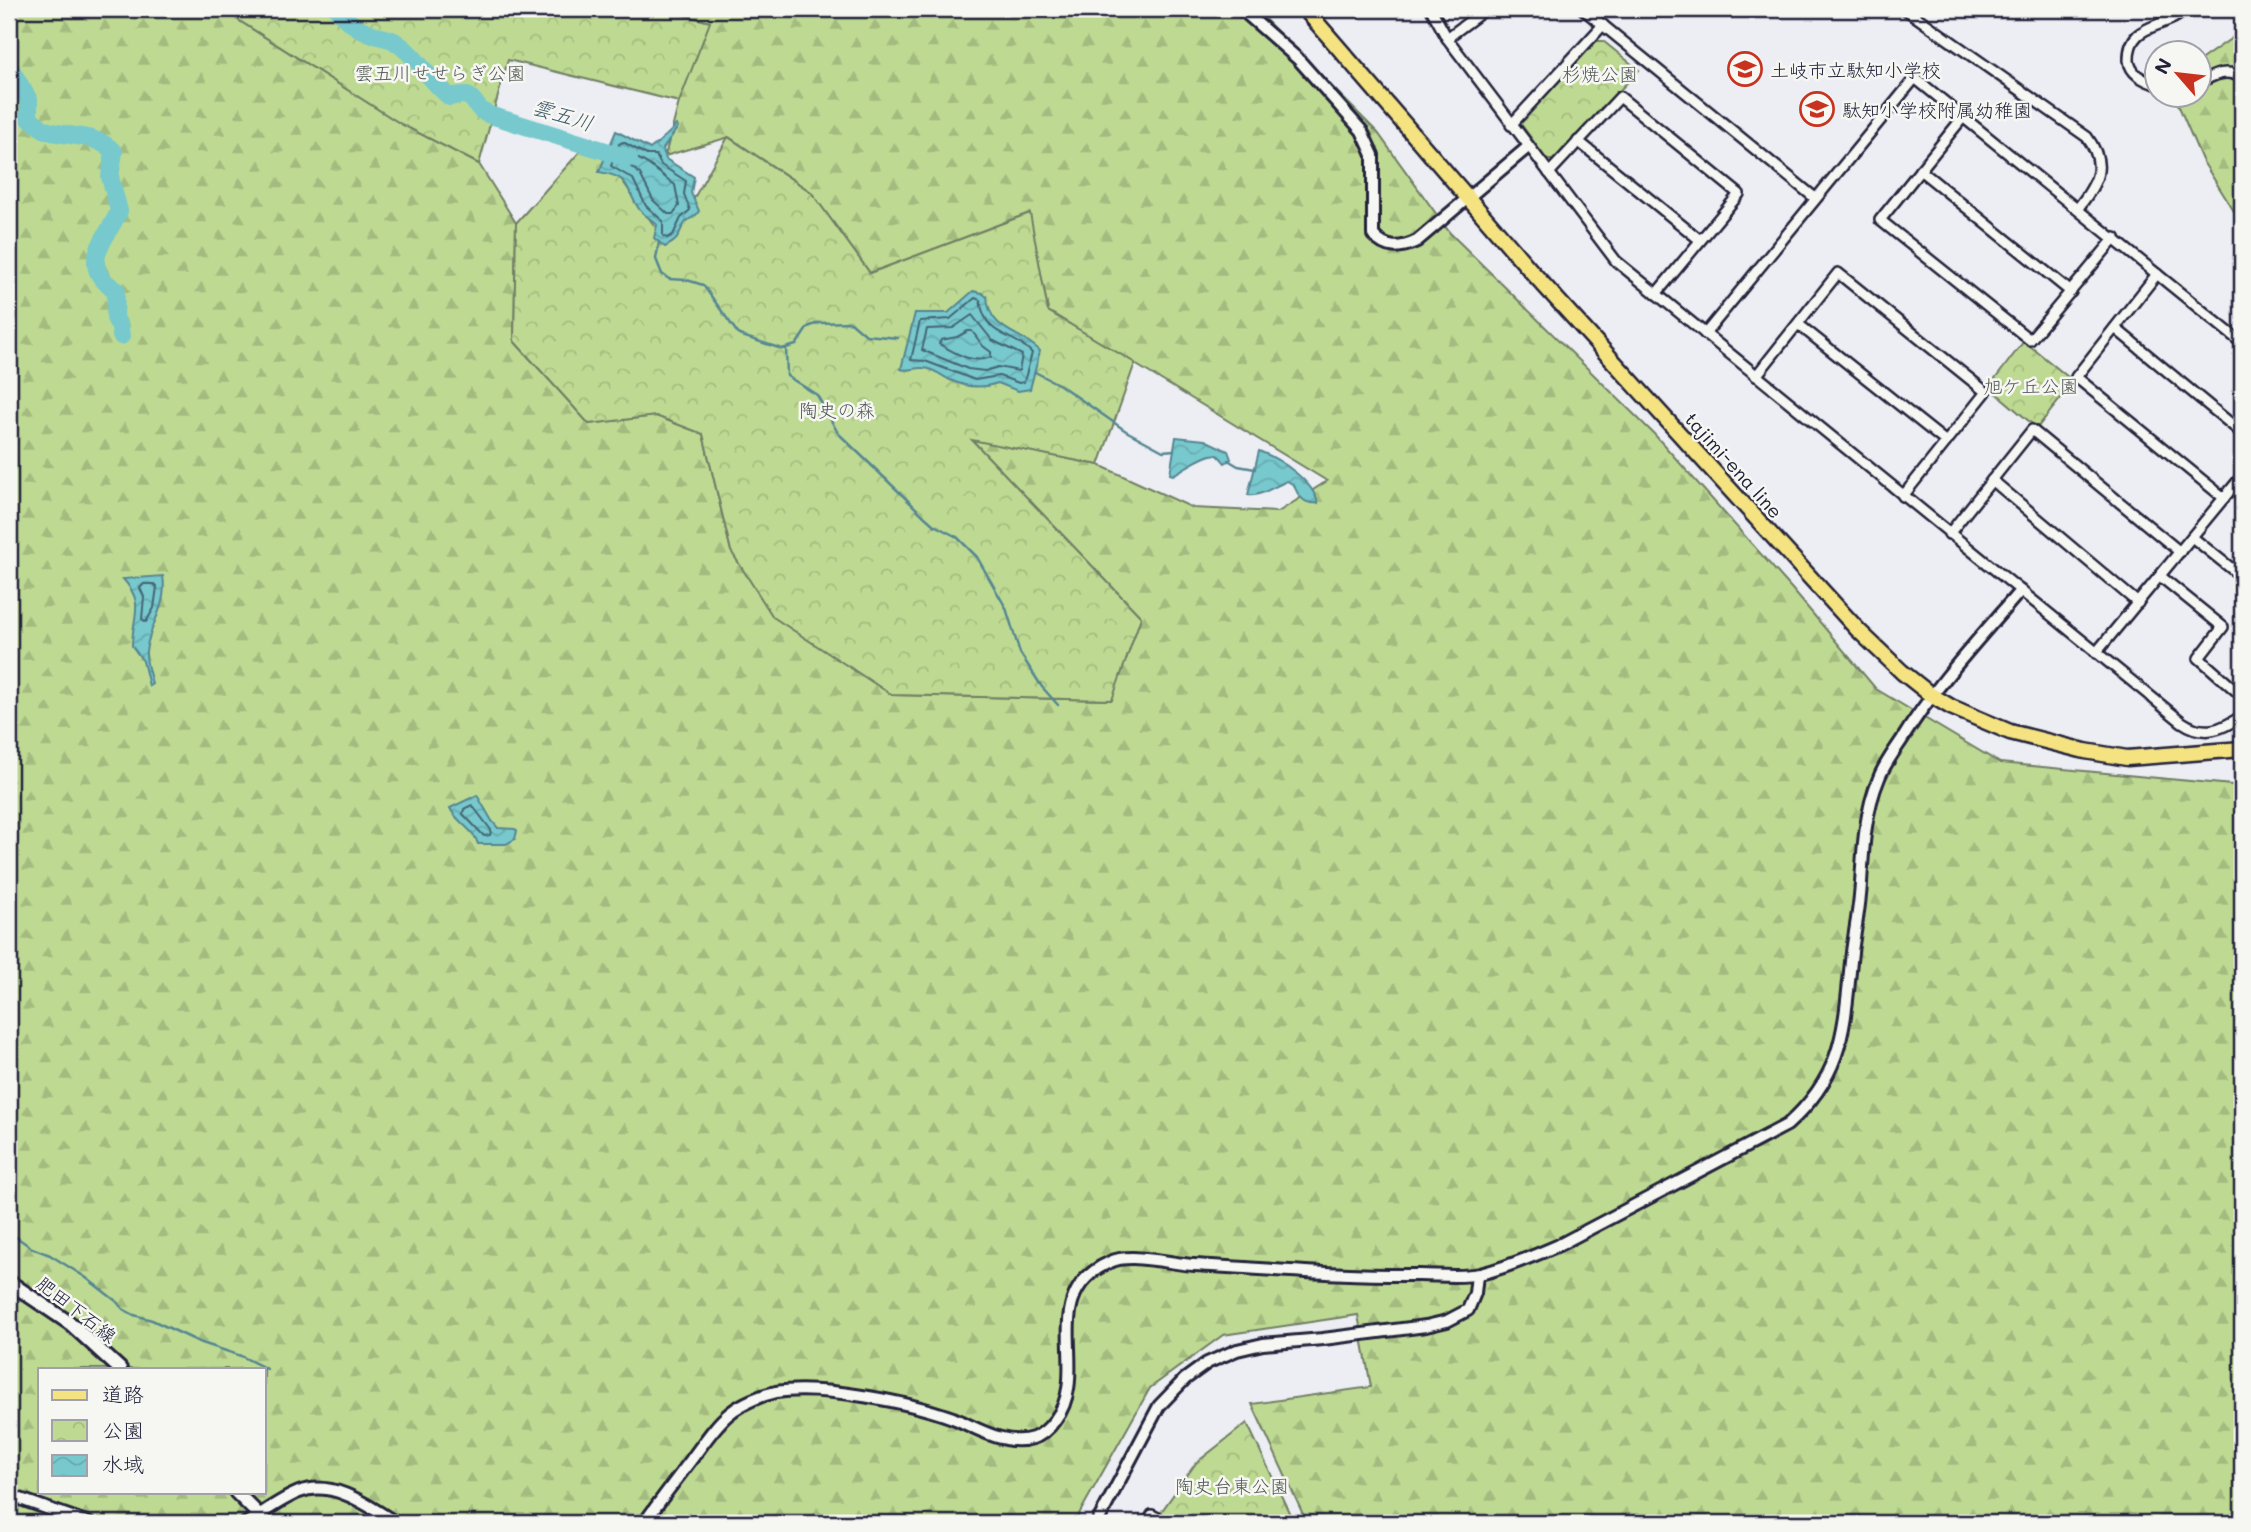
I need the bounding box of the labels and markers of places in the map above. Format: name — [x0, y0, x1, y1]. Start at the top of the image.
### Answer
school or university icon: 土岐市立駄知小学校 — [1726, 50, 1764, 88]
place label: 土岐市立駄知小学校 — [1770, 57, 1941, 82]
school or university icon: 駄知小学校附属幼稚園 — [1798, 90, 1836, 128]
place label: 駄知小学校附属幼稚園 — [1842, 97, 2032, 122]

